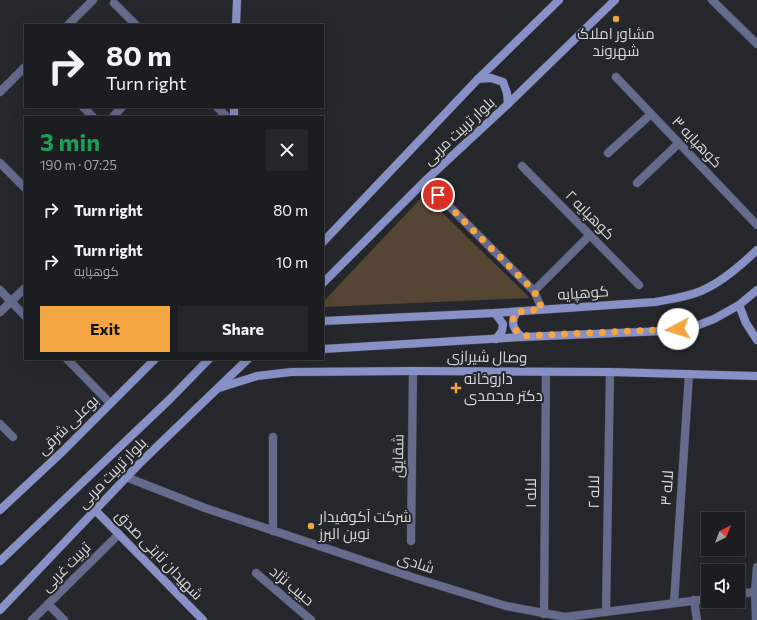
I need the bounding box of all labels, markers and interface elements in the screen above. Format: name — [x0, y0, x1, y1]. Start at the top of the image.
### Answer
marker: مشاور املاک شهروند — [611, 14, 621, 24]
place label: مشاور املاک شهروند — [577, 24, 655, 61]
text: 80 m — [106, 38, 172, 72]
icon: right — [40, 40, 92, 92]
text: Turn right — [106, 72, 186, 94]
street label: بلوار تربیت مربی — [419, 92, 499, 170]
street label: کوهپایه ۳ — [667, 112, 727, 172]
text: 3 min — [40, 127, 100, 156]
button: close — [266, 129, 308, 171]
text: 190 m · 07:25 — [40, 157, 117, 173]
pin — [421, 178, 455, 212]
icon: arrive — [427, 184, 449, 206]
street label: کوهپایه ۲ — [561, 186, 619, 244]
icon: right — [40, 199, 62, 221]
text: Turn right — [74, 201, 143, 219]
text: 80 m — [273, 201, 308, 219]
text: Turn right — [74, 241, 143, 259]
icon: right — [40, 251, 62, 273]
text: 10 m — [276, 253, 308, 271]
text: کوهپایه — [74, 263, 119, 279]
street label: کوهپایه — [557, 281, 609, 305]
button: Exit — [40, 306, 170, 352]
button: Share — [178, 306, 308, 352]
position arrow — [657, 308, 699, 350]
street label: وصال شیرازی — [447, 346, 527, 368]
place label: داروخانه دکتر محمدی — [464, 369, 543, 406]
marker: داروخانه دکتر محمدی — [451, 383, 461, 393]
street label: بوعلی شرقی — [33, 391, 103, 459]
street label: بلوار تربیت مربی — [73, 433, 151, 513]
street label: شقایق — [388, 434, 408, 478]
street label: لاله ۳ — [656, 470, 676, 506]
street label: لاله ۲ — [584, 475, 602, 509]
street label: لاله ۱ — [521, 478, 539, 508]
street label: شهیدان ثابتی صدق — [111, 506, 207, 604]
place label: شرکت آکوفیدار نوین البرز — [318, 507, 412, 544]
north arrow — [701, 512, 745, 556]
map controls — [701, 512, 745, 608]
marker: شرکت آکوفیدار نوین البرز — [306, 521, 316, 531]
street label: تربیت غربی — [37, 538, 95, 596]
street label: شادی — [395, 548, 437, 578]
street label: حبیب نژاد — [266, 562, 318, 610]
button: sound — [701, 564, 745, 608]

